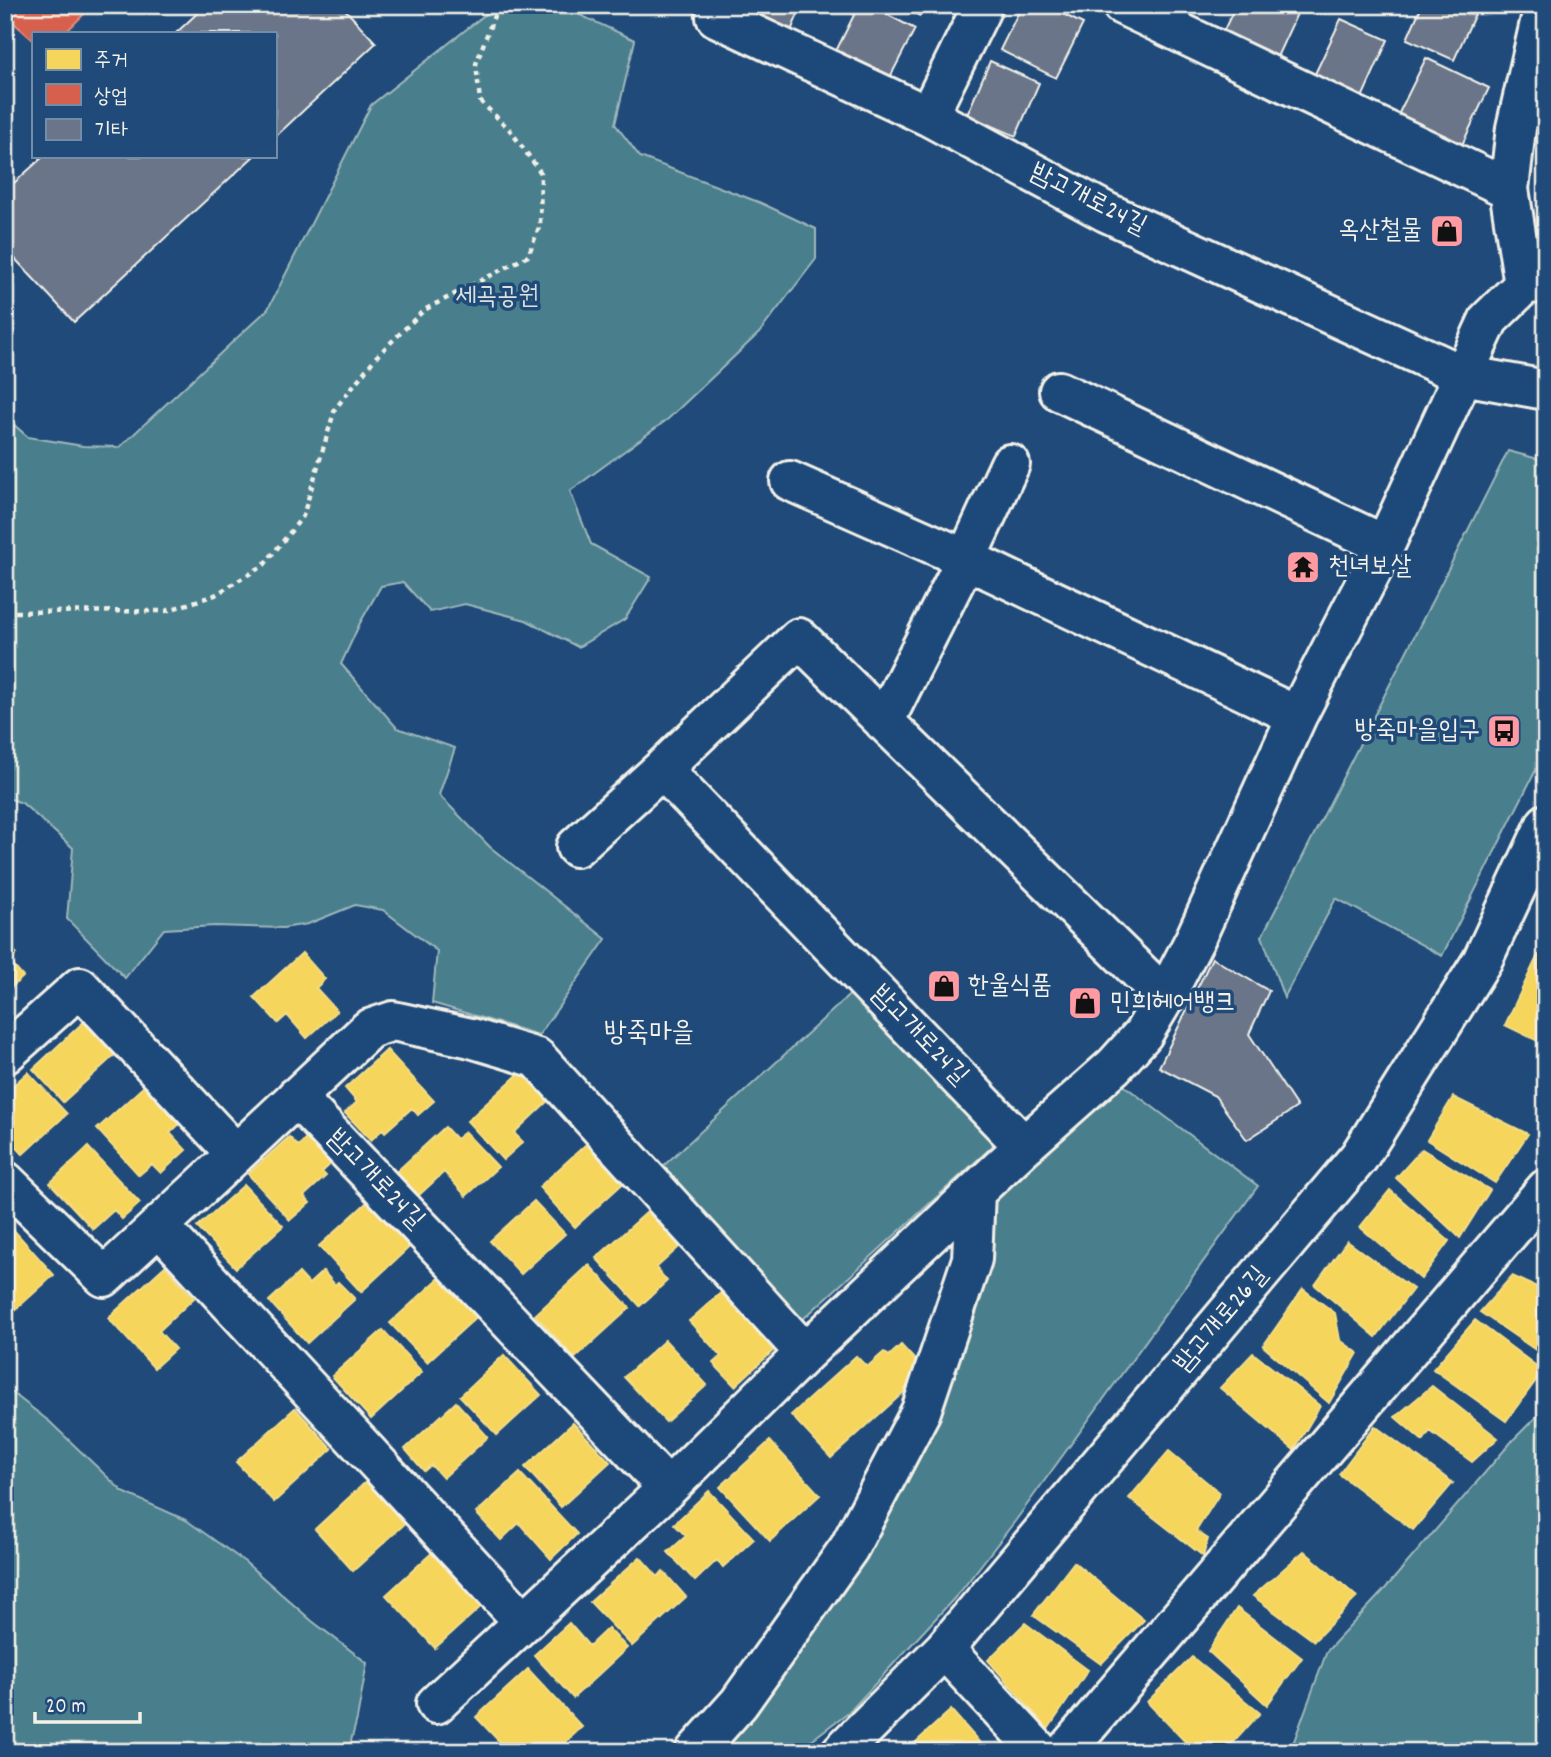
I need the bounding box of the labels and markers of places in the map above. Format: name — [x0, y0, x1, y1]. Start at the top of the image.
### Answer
shop icon: 옥산철물 — [1428, 212, 1466, 250]
place label: 옥산철물 — [1338, 213, 1422, 250]
temple icon: 천녀보살 — [1284, 548, 1322, 586]
place label: 천녀보살 — [1328, 549, 1412, 586]
bus stop icon: 방죽마을입구 — [1485, 712, 1523, 750]
place label: 방죽마을입구 — [1354, 713, 1480, 750]
shop icon: 한울식품 — [925, 967, 963, 1005]
place label: 한울식품 — [968, 968, 1052, 1005]
shop icon: 민희헤어뱅크 — [1066, 984, 1104, 1022]
place label: 민희헤어뱅크 — [1110, 985, 1236, 1022]

